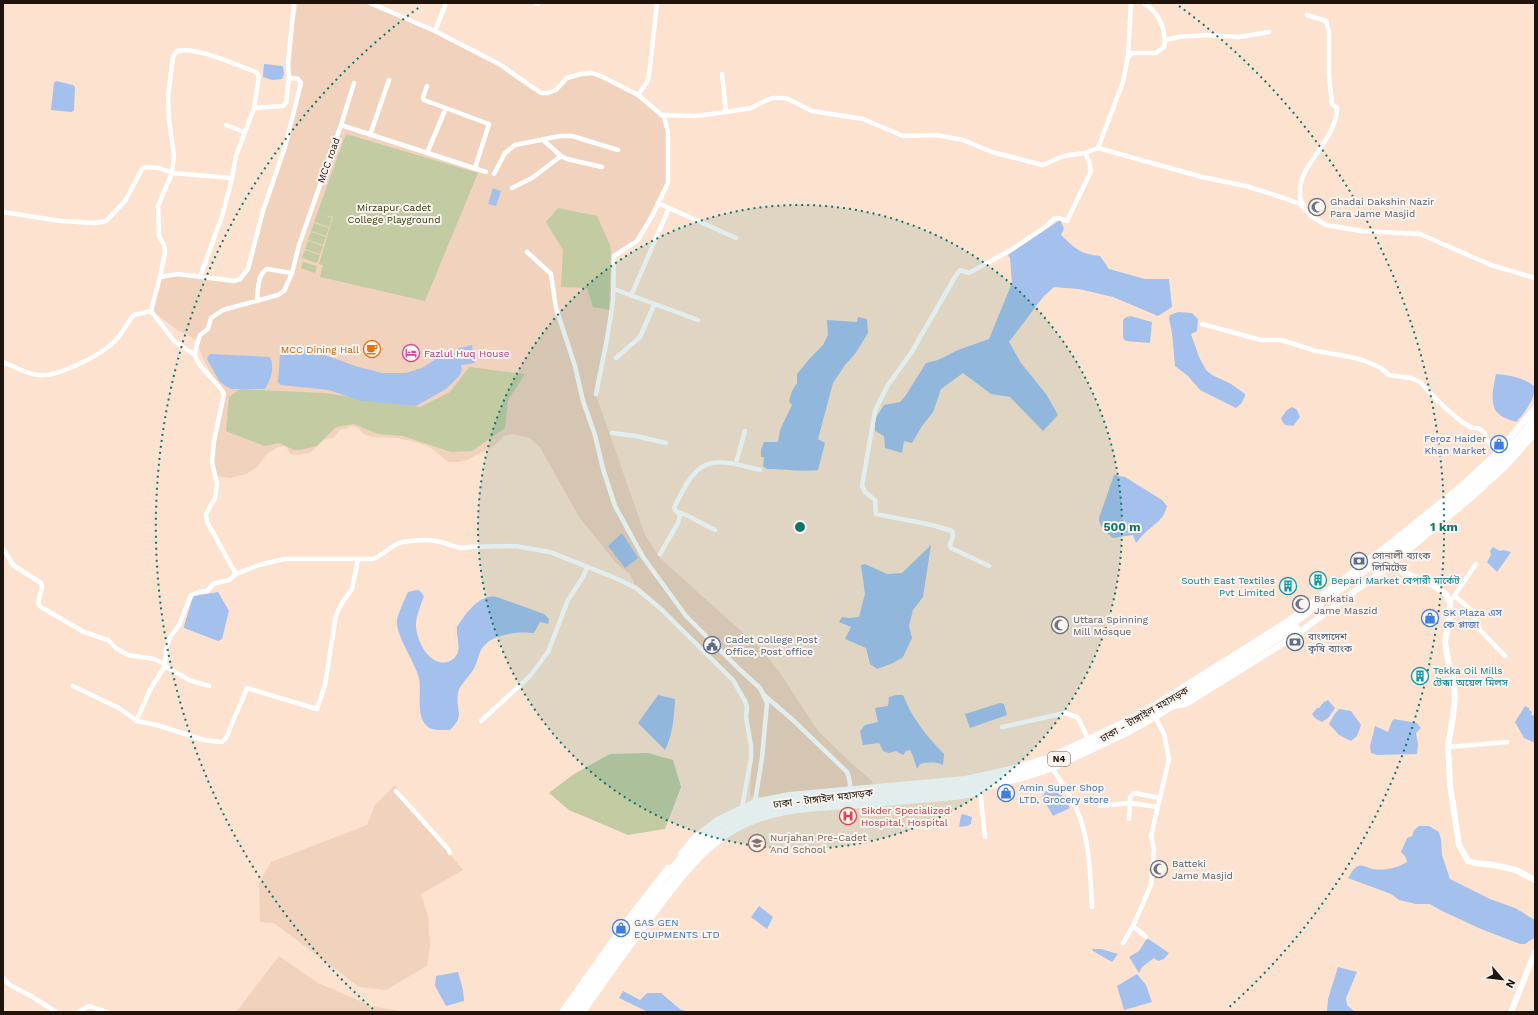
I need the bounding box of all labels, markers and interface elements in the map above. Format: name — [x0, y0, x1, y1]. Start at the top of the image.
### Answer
street label: MCC road — [315, 136, 342, 184]
place label: Ghadai Dakshin Nazir Para Jame Masjid — [1330, 196, 1434, 219]
mosque icon: Ghadai Dakshin Nazir Para Jame Masjid — [1307, 197, 1327, 217]
park label: Mirzapur Cadet College Playground — [348, 202, 440, 225]
cafe icon: MCC Dining Hall — [362, 339, 382, 359]
hotel icon: Fazlul Huq House — [401, 343, 421, 363]
place label: MCC Dining Hall — [281, 344, 359, 355]
place label: Fazlul Huq House — [424, 348, 510, 359]
place label: Feroz Haider Khan Market — [1424, 433, 1487, 456]
shop icon: Feroz Haider Khan Market — [1489, 434, 1509, 454]
centre of rings — [793, 520, 807, 534]
text: 500 m — [1103, 520, 1141, 534]
text: 1 km — [1430, 520, 1458, 534]
place label: সোনালী ব্যাংক লিমিটেড — [1371, 550, 1431, 573]
bank icon: সোনালী ব্যাংক লিমিটেড — [1349, 551, 1369, 571]
building icon: Bepari Market বেপারী মার্কেট — [1308, 570, 1328, 590]
place label: South East Textiles Pvt Limited — [1181, 575, 1275, 598]
place label: Bepari Market বেপারী মার্কেট — [1331, 575, 1460, 586]
building icon: South East Textiles Pvt Limited — [1278, 576, 1298, 596]
place label: Barkatia Jame Maszid — [1314, 593, 1378, 616]
mosque icon: Barkatia Jame Maszid — [1291, 594, 1311, 614]
place label: SK Plaza এস কে প্লাজা — [1443, 607, 1503, 630]
shop icon: SK Plaza এস কে প্লাজা — [1420, 608, 1440, 628]
place label: Uttara Spinning Mill Mosque — [1073, 614, 1149, 637]
mosque icon: Uttara Spinning Mill Mosque — [1050, 615, 1070, 635]
place label: বাংলাদেশ কৃষি ব্যাংক — [1307, 631, 1353, 655]
bank icon: বাংলাদেশ কৃষি ব্যাংক — [1285, 632, 1305, 652]
place label: Cadet College Post Office, Post office — [725, 634, 819, 657]
public building icon: Cadet College Post Office, Post office — [702, 635, 722, 655]
place label: Tekka Oil Mills টেক্কা অয়েল মিলস — [1433, 665, 1509, 688]
building icon: Tekka Oil Mills টেক্কা অয়েল মিলস — [1410, 666, 1430, 686]
street label: ঢাকা - টাঙ্গাইল মহাসড়ক — [1097, 684, 1191, 745]
road number: N4 — [1048, 752, 1070, 766]
place label: Amin Super Shop LTD, Grocery store — [1019, 782, 1109, 805]
shop icon: Amin Super Shop LTD, Grocery store — [996, 783, 1016, 803]
street label: ঢাকা - টাঙ্গাইল মহাসড়ক — [772, 787, 874, 810]
place label: Sikder Specialized Hospital, Hospital — [861, 805, 950, 828]
hospital icon: Sikder Specialized Hospital, Hospital — [838, 806, 858, 826]
place label: Nurjahan Pre-Cadet And School — [770, 832, 868, 855]
school or university icon: Nurjahan Pre-Cadet And School — [747, 833, 767, 853]
place label: Batteki Jame Masjid — [1172, 858, 1233, 881]
mosque icon: Batteki Jame Masjid — [1149, 859, 1169, 879]
place label: GAS GEN EQUIPMENTS LTD — [634, 917, 720, 940]
shop icon: GAS GEN EQUIPMENTS LTD — [611, 918, 631, 938]
north arrow — [1482, 959, 1522, 999]
text: N — [1503, 977, 1518, 990]

